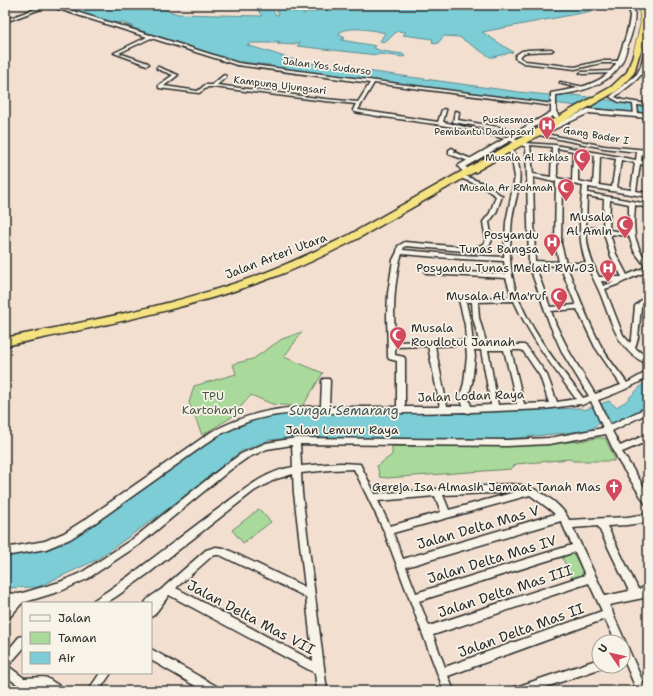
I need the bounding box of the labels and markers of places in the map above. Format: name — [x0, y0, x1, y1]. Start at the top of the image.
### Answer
place label: Puskesmas Pembantu Dadapsari — [434, 113, 534, 138]
hospital icon: Puskesmas Pembantu Dadapsari — [537, 115, 557, 140]
mosque icon: Musala Al Ikhlas — [572, 147, 592, 172]
place label: Musala Al Ikhlas — [485, 151, 569, 164]
mosque icon: Musala Ar Rohmah — [556, 177, 576, 202]
place label: Musala Ar Rohmah — [459, 181, 553, 194]
place label: Musala Al Amin — [566, 209, 613, 239]
mosque icon: Musala Al Amin — [615, 214, 635, 239]
place label: Posyandu Tunas Bangsa — [459, 227, 540, 257]
hospital icon: Posyandu Tunas Bangsa — [542, 232, 562, 257]
hospital icon: Posyandu Tunas Melati RW 03 — [598, 258, 618, 283]
place label: Posyandu Tunas Melati RW 03 — [416, 260, 595, 276]
mosque icon: Musala Al Ma'ruf — [549, 286, 569, 311]
place label: Musala Al Ma'ruf — [446, 288, 547, 304]
place label: Musala Roudlotul Jannah — [411, 320, 515, 350]
mosque icon: Musala Roudlotul Jannah — [388, 325, 408, 350]
church icon: Gereja Isa Almasih Jemaat Tanah Mas — [604, 477, 624, 502]
place label: Gereja Isa Almasih Jemaat Tanah Mas — [372, 479, 601, 495]

